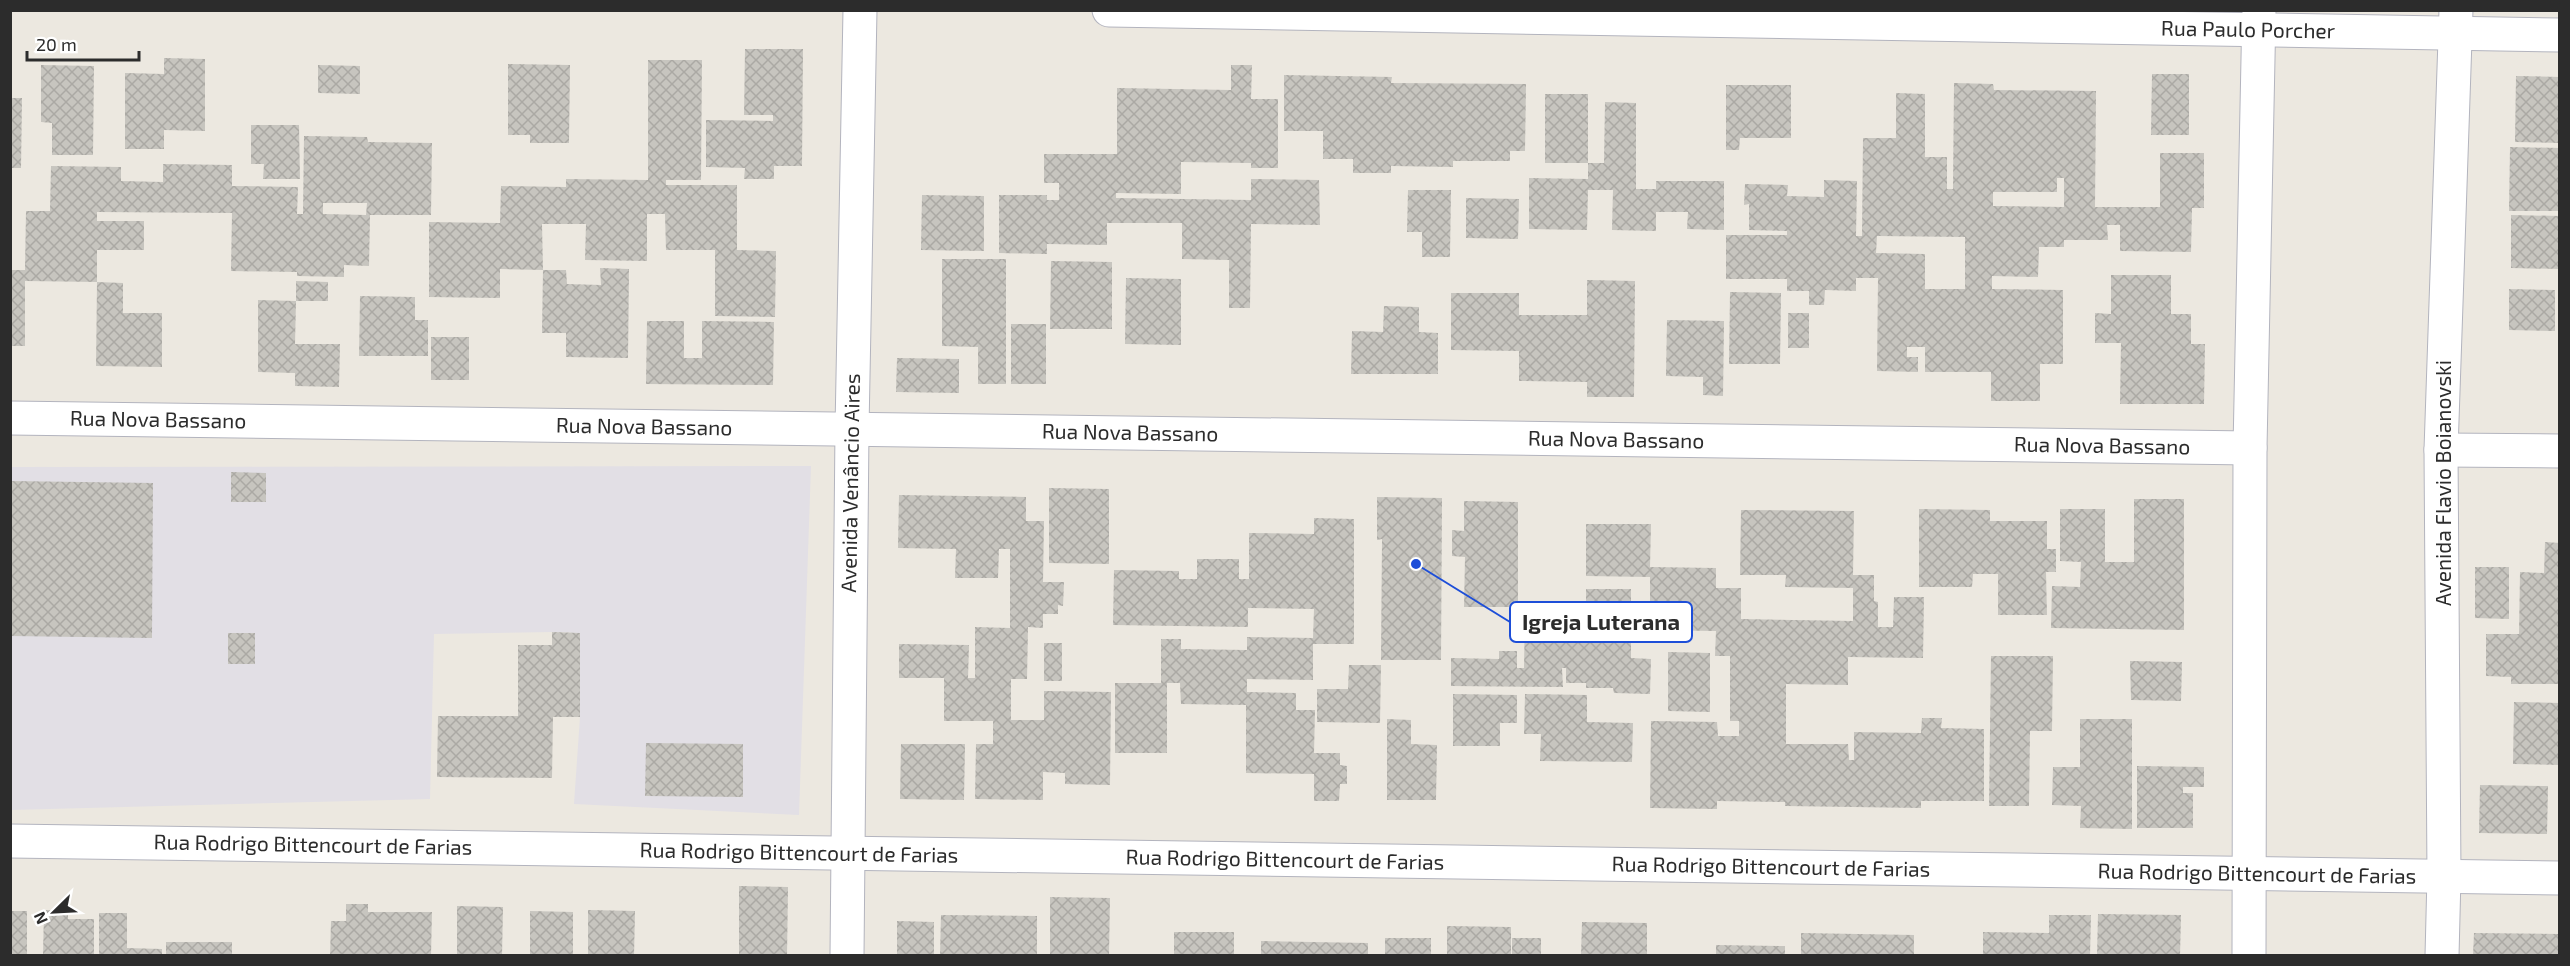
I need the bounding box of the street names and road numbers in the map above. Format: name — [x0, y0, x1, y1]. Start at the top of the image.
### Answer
street label: Rua Paulo Porcher — [2161, 14, 2336, 43]
street label: Avenida Flavio Boianovski — [2430, 360, 2455, 606]
street label: Avenida Venâncio Aires — [835, 373, 864, 593]
street label: Rua Nova Bassano — [70, 404, 247, 433]
street label: Rua Nova Bassano — [556, 411, 733, 440]
street label: Rua Nova Bassano — [1042, 417, 1219, 446]
street label: Rua Nova Bassano — [1528, 424, 1705, 453]
street label: Rua Nova Bassano — [2014, 430, 2191, 459]
street label: Rua Rodrigo Bittencourt de Farias — [153, 828, 473, 859]
street label: Rua Rodrigo Bittencourt de Farias — [639, 836, 959, 867]
street label: Rua Rodrigo Bittencourt de Farias — [1125, 843, 1445, 874]
street label: Rua Rodrigo Bittencourt de Farias — [1611, 850, 1931, 881]
street label: Rua Rodrigo Bittencourt de Farias — [2097, 857, 2417, 888]

